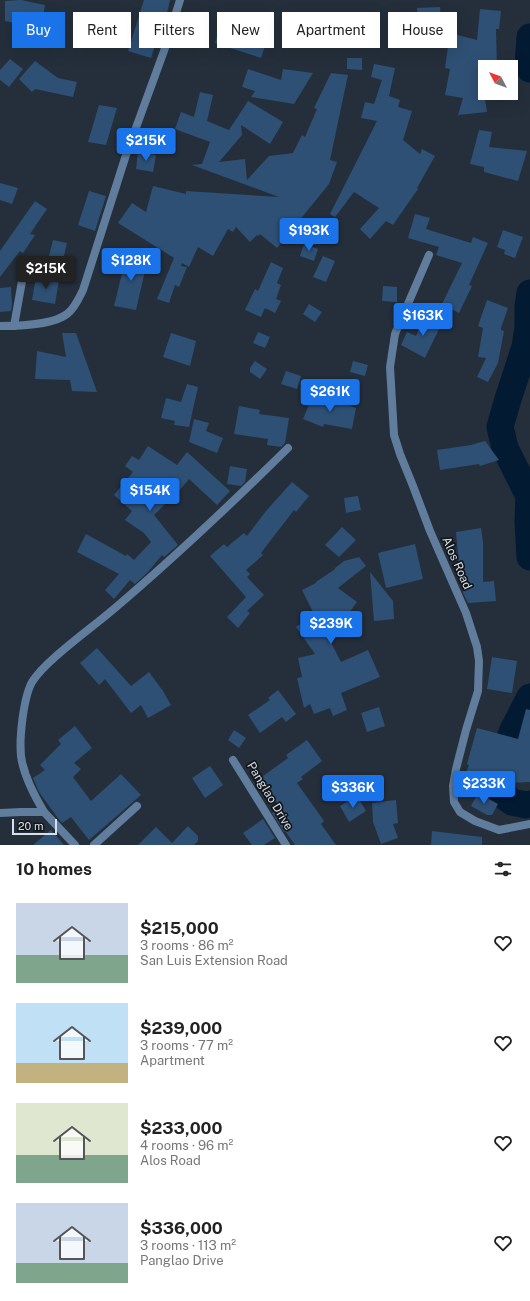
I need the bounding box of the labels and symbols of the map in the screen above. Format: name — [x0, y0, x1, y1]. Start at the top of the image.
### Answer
north arrow — [478, 60, 518, 100]
pin: $215K — [118, 128, 174, 162]
pin: $193K — [281, 218, 337, 252]
pin: $128K — [103, 248, 159, 282]
pin: $215K — [18, 256, 74, 290]
pin: $163K — [395, 303, 451, 337]
pin: $261K — [302, 379, 358, 413]
pin: $154K — [122, 478, 178, 512]
street label: Alos Road — [439, 535, 475, 591]
pin: $239K — [303, 611, 359, 645]
street label: Panglao Drive — [244, 759, 296, 833]
pin: $233K — [456, 771, 512, 805]
pin: $336K — [325, 775, 381, 809]
scale bar — [12, 817, 57, 836]

